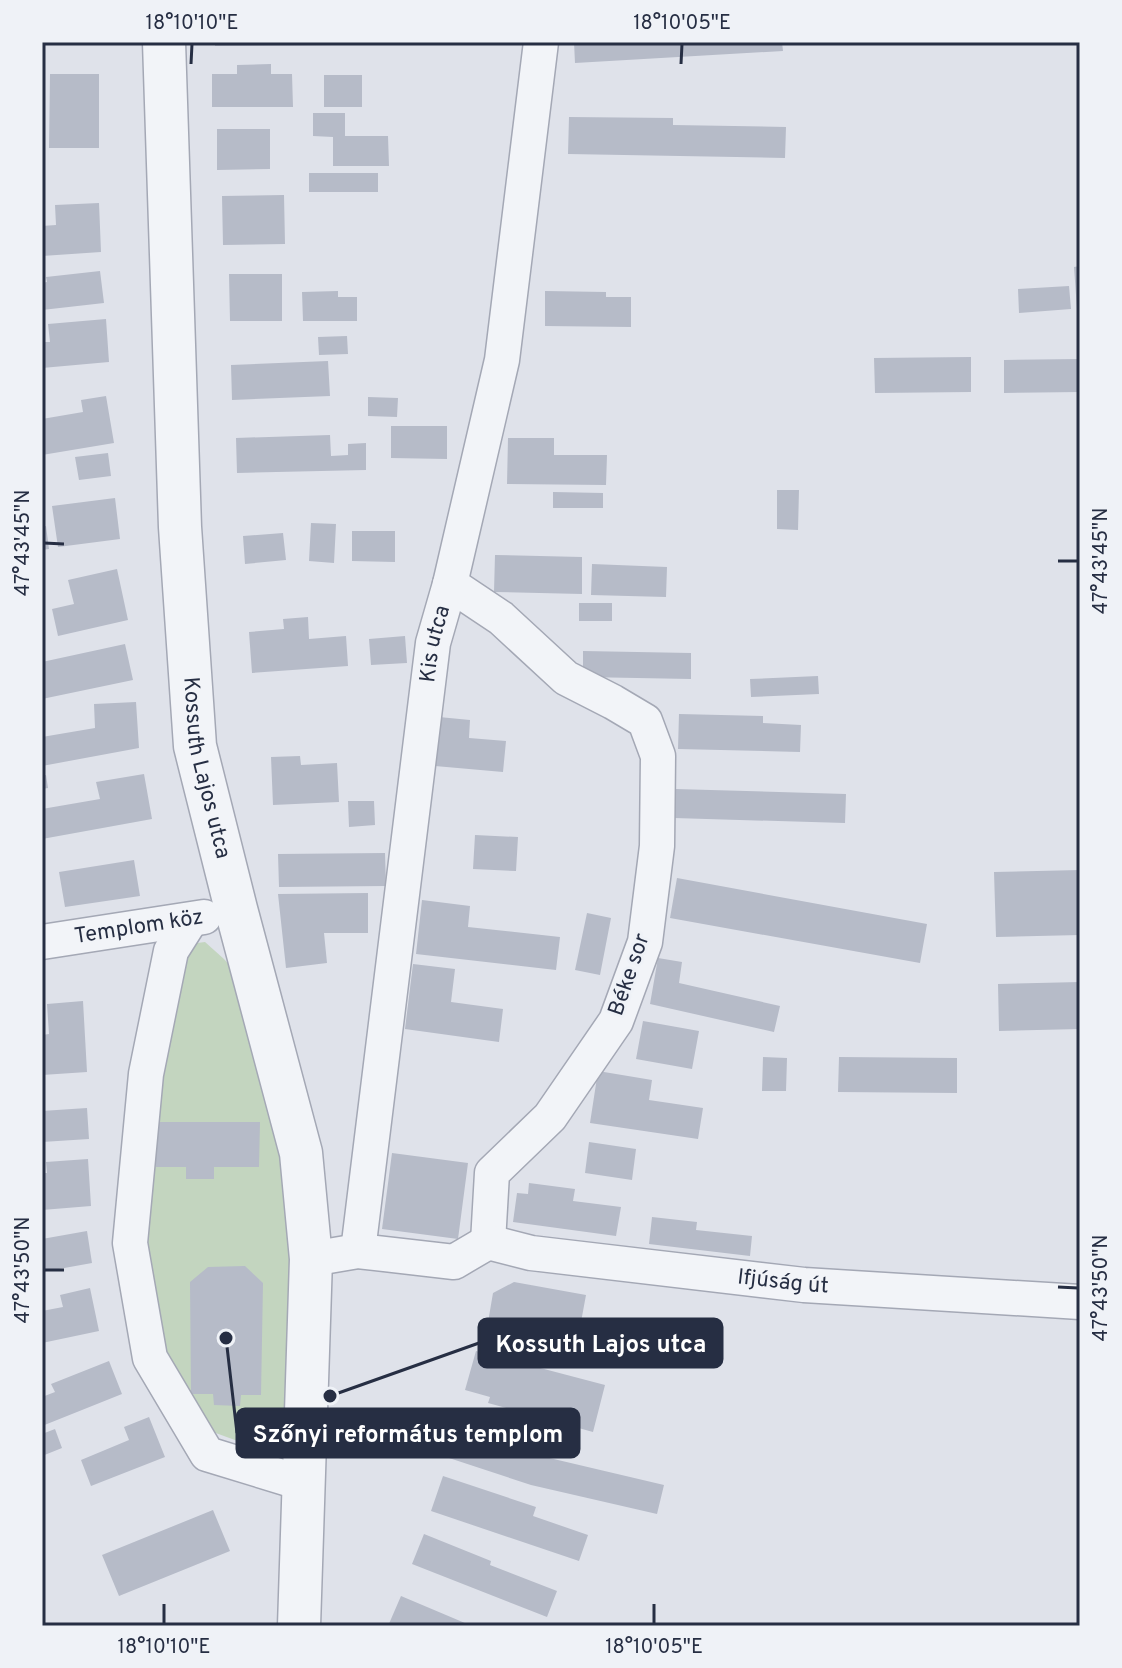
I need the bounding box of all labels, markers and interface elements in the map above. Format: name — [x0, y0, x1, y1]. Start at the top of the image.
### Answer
text: 18°10'10"E — [146, 11, 238, 37]
text: 18°10'05"E — [633, 11, 731, 37]
text: 47°43'45"N — [11, 490, 37, 596]
text: 47°43'45"N — [1089, 508, 1115, 614]
street label: Kis utca — [415, 602, 457, 684]
street label: Kossuth Lajos utca — [177, 676, 236, 861]
street label: Templom köz — [72, 904, 205, 950]
street label: Béke sor — [603, 930, 657, 1020]
text: 47°43'50"N — [11, 1216, 37, 1324]
text: 47°43'50"N — [1089, 1234, 1115, 1342]
street label: Ifjúság út — [736, 1264, 829, 1300]
callout: Kossuth Lajos utca — [479, 1319, 722, 1367]
text: Kossuth Lajos utca — [496, 1331, 706, 1361]
callout: Szőnyi református templom — [237, 1409, 579, 1457]
text: Szőnyi református templom — [253, 1421, 563, 1451]
text: 18°10'10"E — [118, 1635, 210, 1661]
text: 18°10'05"E — [605, 1635, 703, 1661]

